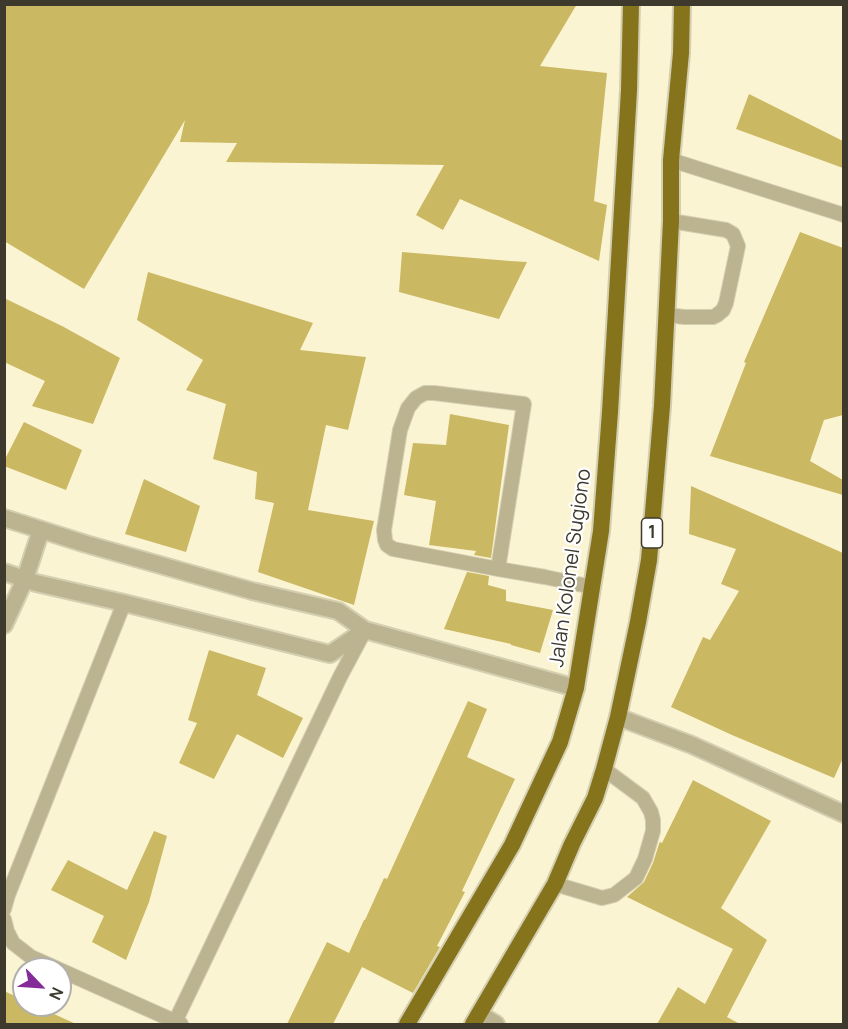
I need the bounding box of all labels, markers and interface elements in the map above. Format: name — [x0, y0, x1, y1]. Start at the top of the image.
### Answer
street label: Jalan Kolonel Sugiono — [545, 467, 597, 669]
road number: 1 — [642, 518, 662, 548]
north arrow — [12, 957, 72, 1017]
text: N — [44, 984, 69, 1004]

